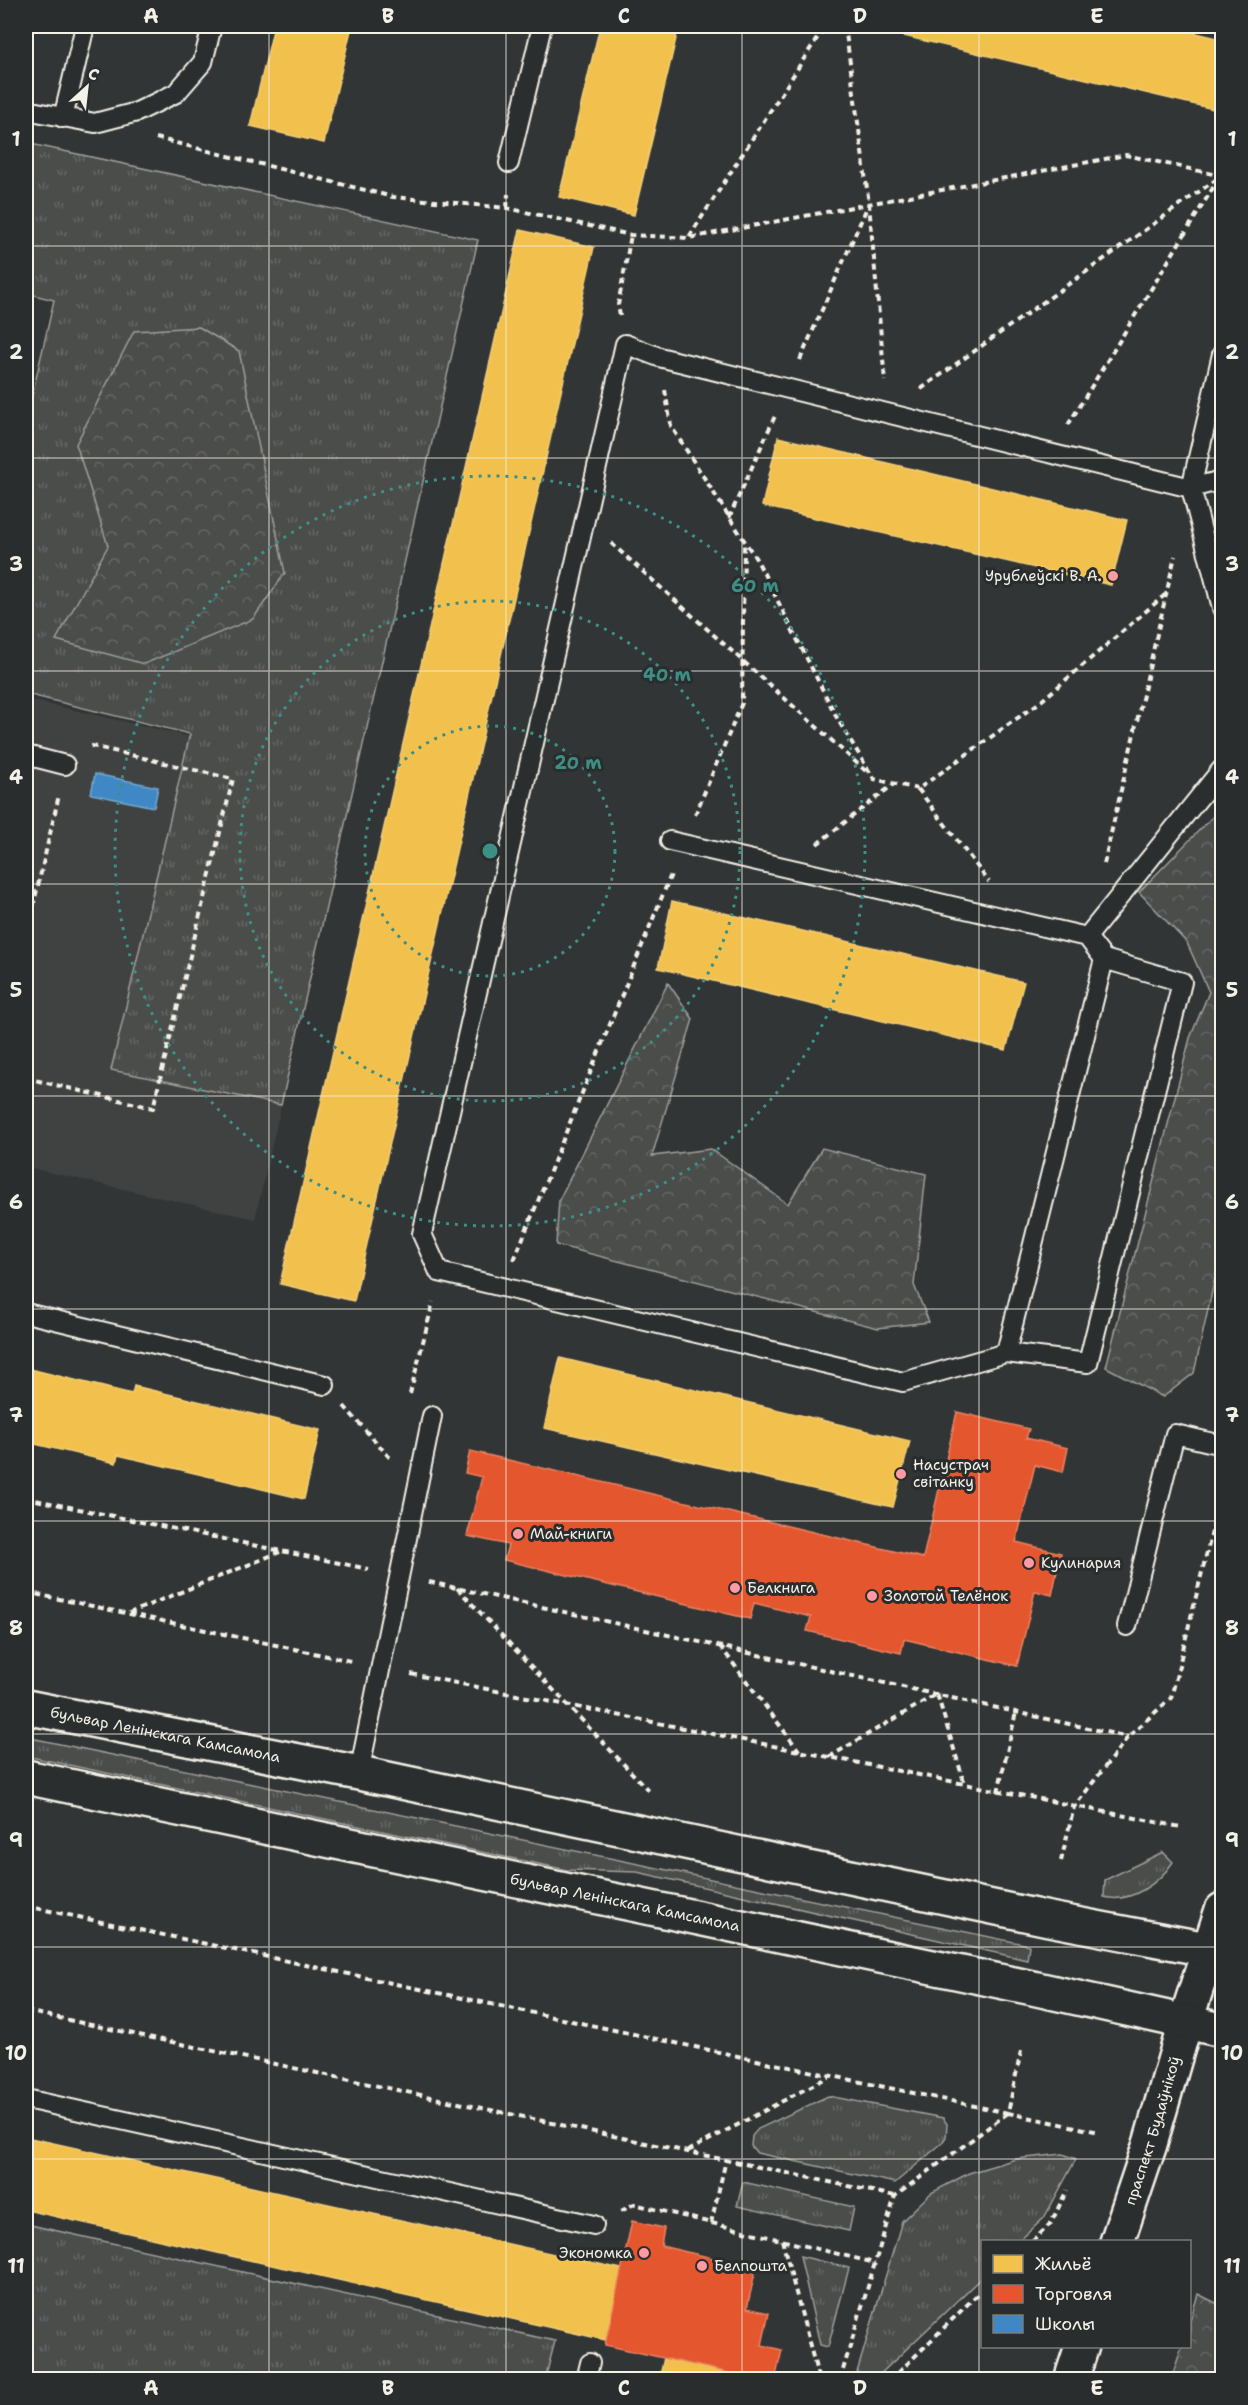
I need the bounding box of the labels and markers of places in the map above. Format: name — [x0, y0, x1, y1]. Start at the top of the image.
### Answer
place label: Урублеўскі В. А. — [985, 566, 1101, 586]
marker: Урублеўскі В. А. — [1106, 569, 1120, 583]
centre of rings — [480, 841, 500, 861]
place label: Насустрач світанку — [913, 1455, 989, 1492]
marker: Насустрач світанку — [894, 1467, 908, 1481]
place label: Май-книги — [530, 1524, 612, 1544]
marker: Май-книги — [511, 1527, 525, 1541]
place label: Кулинария — [1041, 1553, 1121, 1573]
marker: Кулинария — [1022, 1556, 1036, 1570]
place label: Белкнига — [747, 1578, 816, 1598]
marker: Белкнига — [728, 1581, 742, 1595]
place label: Золотой Телёнок — [884, 1586, 1008, 1606]
marker: Золотой Телёнок — [865, 1589, 879, 1603]
place label: Экономка — [559, 2243, 633, 2263]
marker: Экономка — [637, 2246, 651, 2260]
place label: Белпошта — [714, 2256, 788, 2276]
marker: Белпошта — [695, 2259, 709, 2273]

